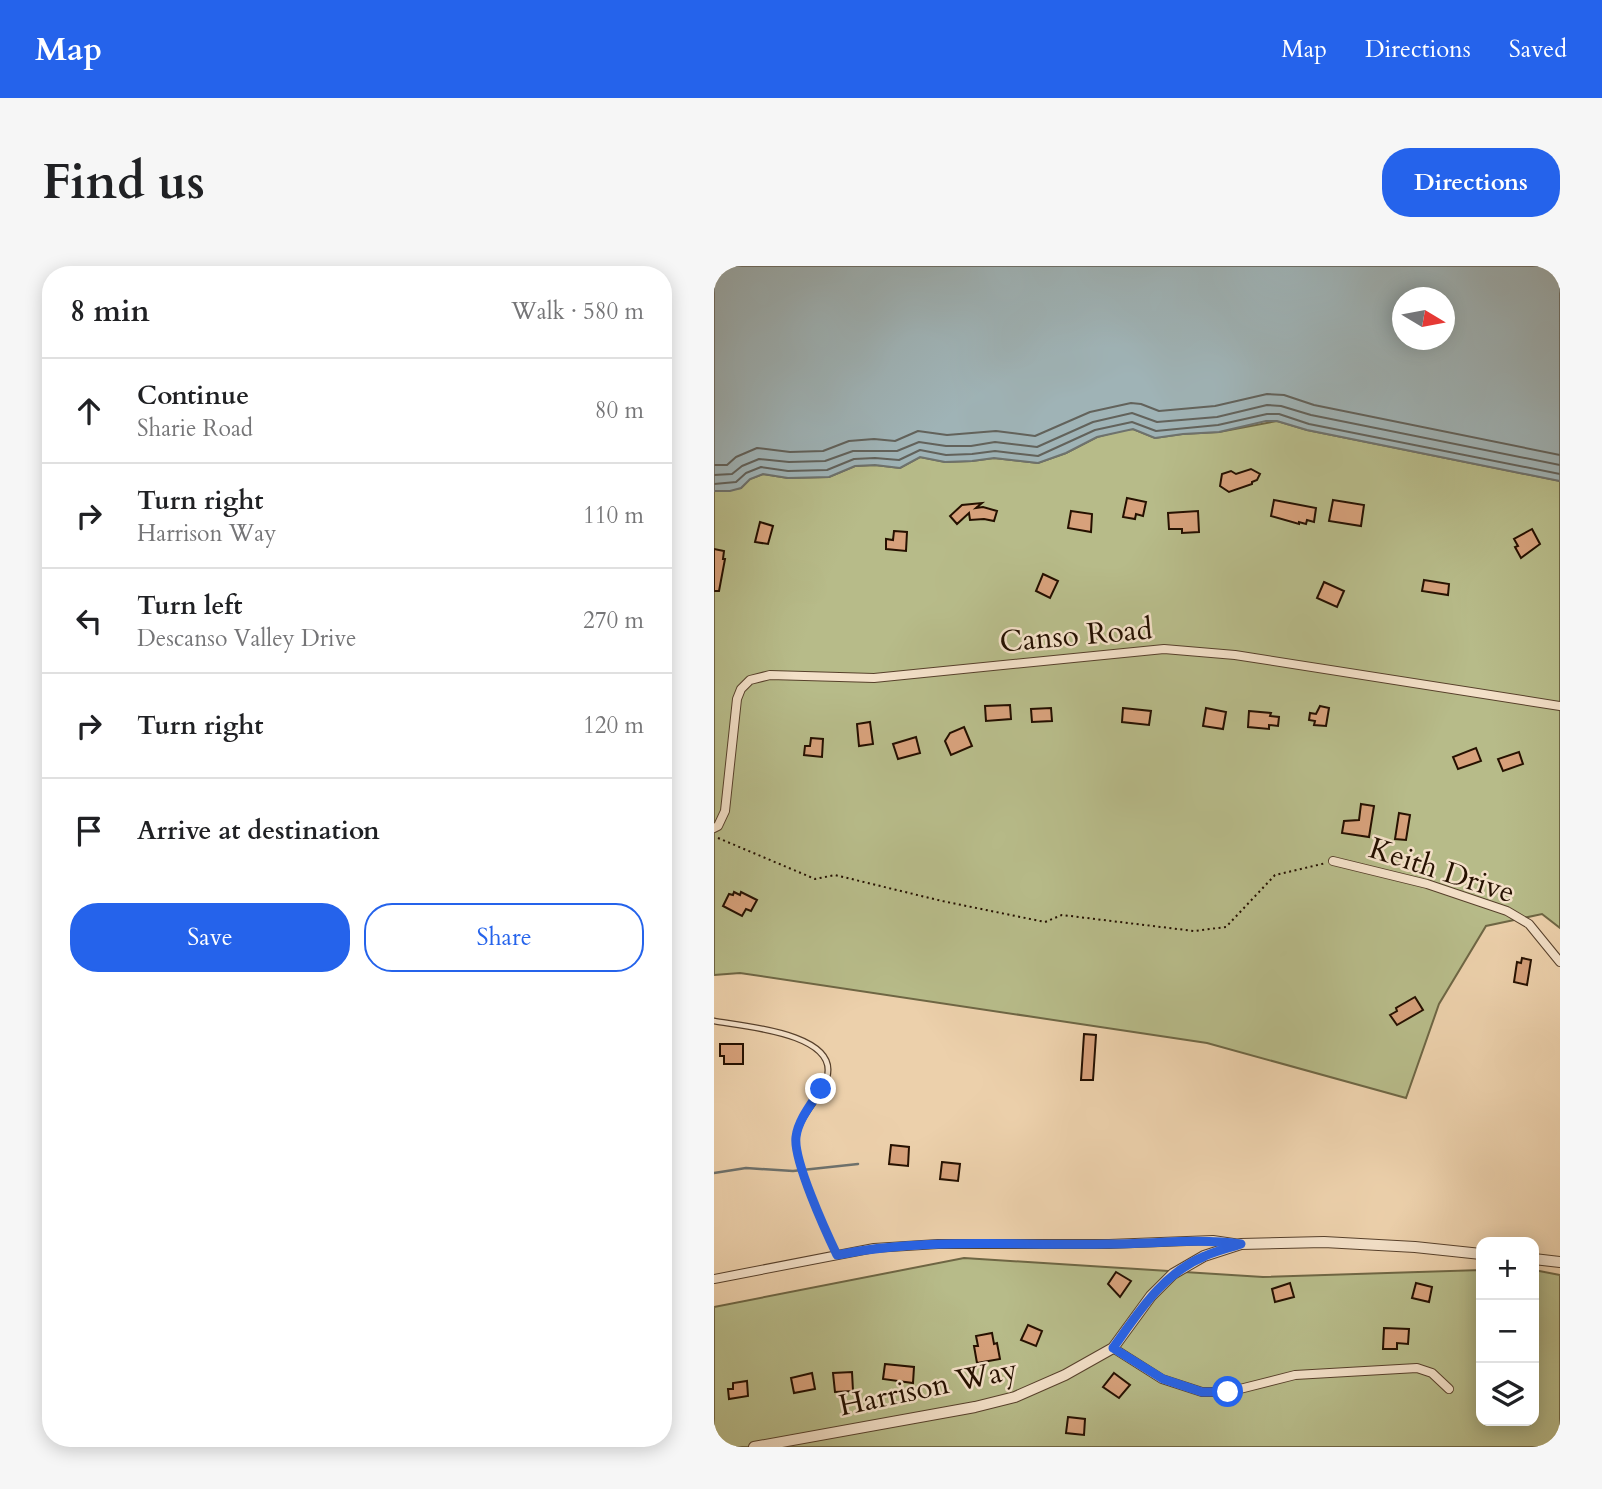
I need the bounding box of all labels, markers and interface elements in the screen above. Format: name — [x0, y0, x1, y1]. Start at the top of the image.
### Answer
text: Map — [35, 27, 102, 72]
text: Map — [1281, 33, 1327, 66]
text: Directions — [1365, 33, 1471, 66]
text: Saved — [1509, 33, 1567, 66]
button: Directions — [1382, 148, 1560, 217]
text: Find us — [42, 149, 205, 216]
north arrow — [1392, 287, 1455, 350]
text: 8 min — [70, 291, 150, 332]
text: Walk · 580 m — [511, 296, 644, 327]
text: Continue — [137, 378, 249, 413]
icon: ahead — [70, 392, 108, 430]
text: 80 m — [595, 395, 644, 426]
text: Sharie Road — [137, 413, 253, 444]
text: Turn right — [137, 483, 264, 518]
icon: right — [70, 497, 108, 535]
text: 110 m — [583, 500, 644, 531]
text: Harrison Way — [137, 518, 276, 549]
text: Turn left — [137, 588, 242, 623]
icon: left — [70, 602, 108, 640]
text: 270 m — [583, 605, 644, 636]
street label: Canso Road — [998, 608, 1154, 663]
text: Descanso Valley Drive — [137, 623, 357, 654]
icon: right — [70, 707, 108, 745]
text: Turn right — [137, 708, 264, 743]
text: 120 m — [583, 710, 644, 741]
icon: arrive — [70, 812, 108, 850]
text: Arrive at destination — [137, 813, 380, 848]
street label: Keith Drive — [1364, 828, 1520, 913]
button: Save — [70, 903, 350, 972]
button: Share — [364, 903, 644, 972]
route end — [805, 1073, 836, 1104]
map controls — [1476, 1237, 1539, 1426]
button: + — [1476, 1237, 1539, 1300]
button: − — [1476, 1300, 1539, 1363]
street label: Harrison Way — [835, 1349, 1021, 1426]
button: layers — [1476, 1363, 1539, 1426]
route start — [1212, 1376, 1243, 1407]

